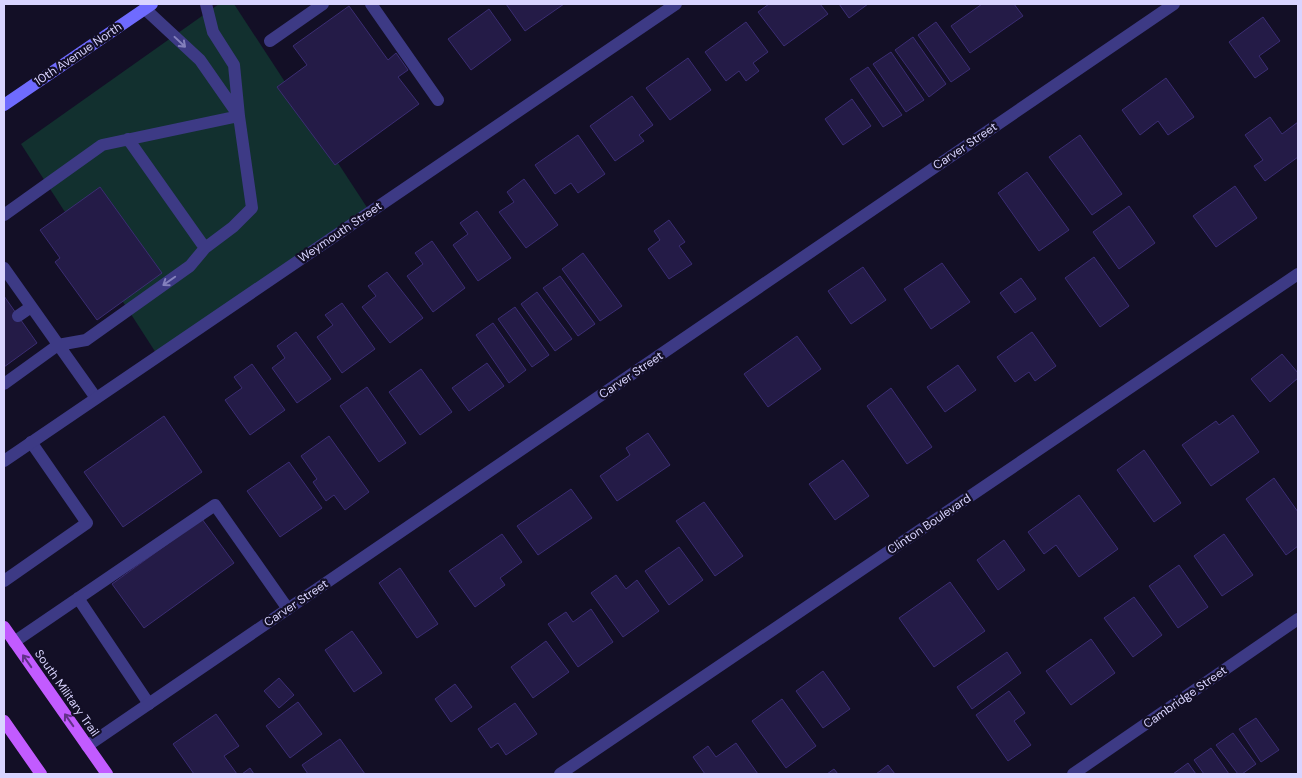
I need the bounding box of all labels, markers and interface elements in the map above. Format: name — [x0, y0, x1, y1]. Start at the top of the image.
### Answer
street label: 10th Avenue North — [31, 19, 125, 89]
one-way arrow — [174, 36, 187, 48]
street label: Carver Street — [930, 119, 1000, 173]
street label: Weymouth Street — [295, 198, 385, 266]
one-way arrow — [162, 276, 176, 286]
street label: Carver Street — [596, 348, 666, 402]
street label: Clinton Boulevard — [884, 490, 974, 558]
street label: Carver Street — [261, 576, 331, 630]
street label: South Military Trail — [31, 646, 103, 740]
one-way arrow — [22, 654, 32, 668]
street label: Cambridge Street — [1140, 662, 1230, 732]
one-way arrow — [64, 713, 74, 727]

